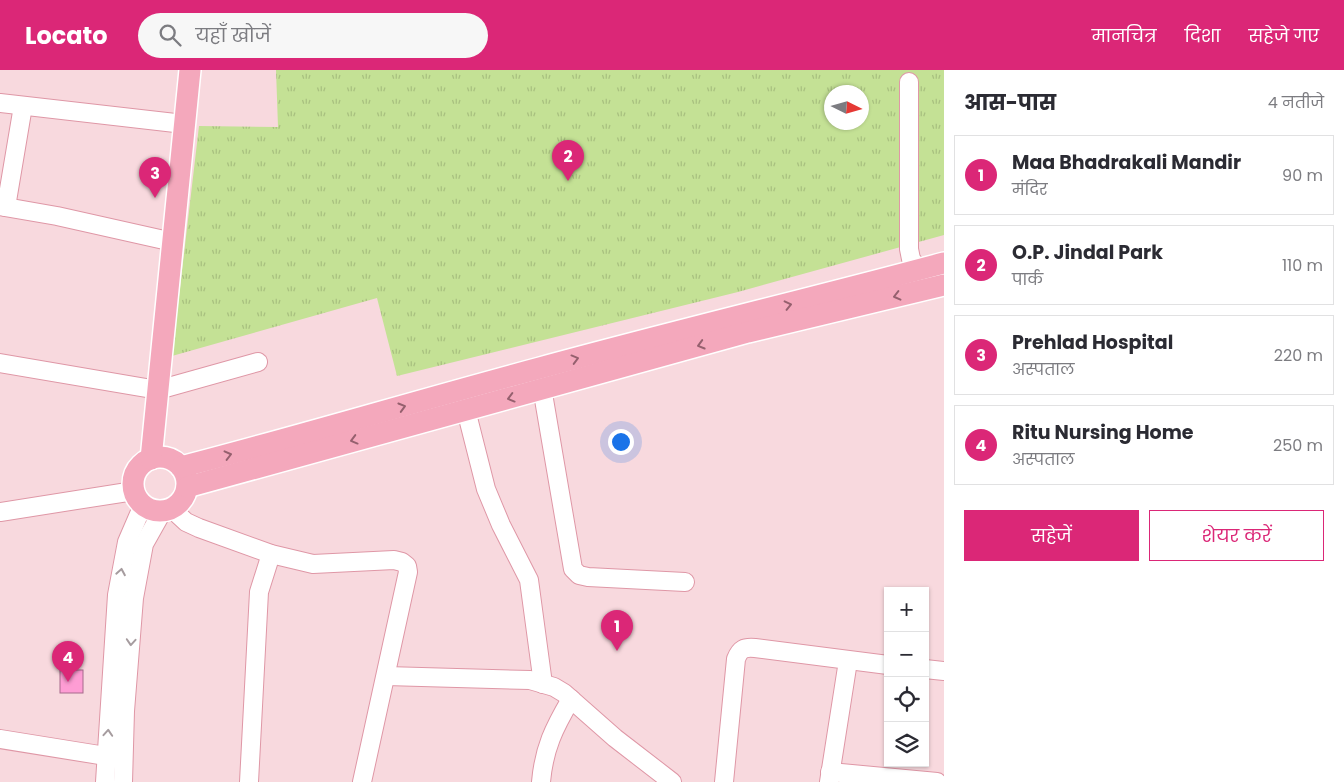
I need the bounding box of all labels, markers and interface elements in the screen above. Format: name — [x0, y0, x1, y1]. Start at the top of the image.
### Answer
search box — [138, 13, 488, 58]
text: Locato — [25, 19, 108, 52]
icon: search — [156, 21, 184, 49]
text: यहाँ खोजें — [196, 22, 271, 49]
text: मानचित्र — [1092, 23, 1156, 48]
text: दिशा — [1184, 23, 1221, 48]
text: सहेजे गए — [1249, 23, 1319, 48]
north arrow — [824, 85, 869, 130]
text: आस-पास — [964, 88, 1056, 117]
text: 4 नतीजे — [1268, 91, 1324, 114]
pin: 2 — [552, 140, 584, 181]
text: Maa Bhadrakali Mandir — [1012, 149, 1241, 176]
pin: 3 — [139, 157, 171, 198]
text: 1 — [978, 164, 984, 187]
text: 90 m — [1282, 164, 1323, 187]
text: मंदिर — [1012, 178, 1048, 201]
text: O.P. Jindal Park — [1012, 239, 1163, 266]
text: 2 — [976, 254, 986, 277]
text: 110 m — [1282, 254, 1323, 277]
text: पार्क — [1012, 268, 1043, 291]
one-way arrow — [892, 290, 901, 301]
one-way arrow — [783, 300, 792, 311]
text: Prehlad Hospital — [1012, 329, 1173, 356]
one-way arrow — [696, 339, 705, 350]
text: 3 — [976, 344, 986, 367]
text: 220 m — [1274, 344, 1323, 367]
one-way arrow — [570, 354, 578, 364]
text: अस्पताल — [1012, 358, 1074, 381]
one-way arrow — [506, 392, 515, 403]
one-way arrow — [397, 403, 405, 413]
text: Ritu Nursing Home — [1012, 419, 1194, 446]
your location — [608, 429, 634, 455]
text: 4 — [976, 434, 986, 457]
text: 250 m — [1273, 434, 1323, 457]
one-way arrow — [350, 435, 358, 445]
text: अस्पताल — [1012, 448, 1074, 471]
one-way arrow — [223, 450, 231, 460]
button: सहेजें — [964, 510, 1139, 561]
button: शेयर करें — [1149, 510, 1324, 561]
one-way arrow — [116, 567, 126, 576]
map controls — [884, 587, 929, 767]
button: + — [884, 587, 929, 632]
pin: 1 — [601, 610, 633, 651]
button: − — [884, 632, 929, 677]
one-way arrow — [125, 639, 136, 647]
pin: 4 — [52, 641, 84, 682]
button: locate — [884, 677, 929, 722]
button: layers — [884, 722, 929, 767]
one-way arrow — [102, 729, 113, 737]

